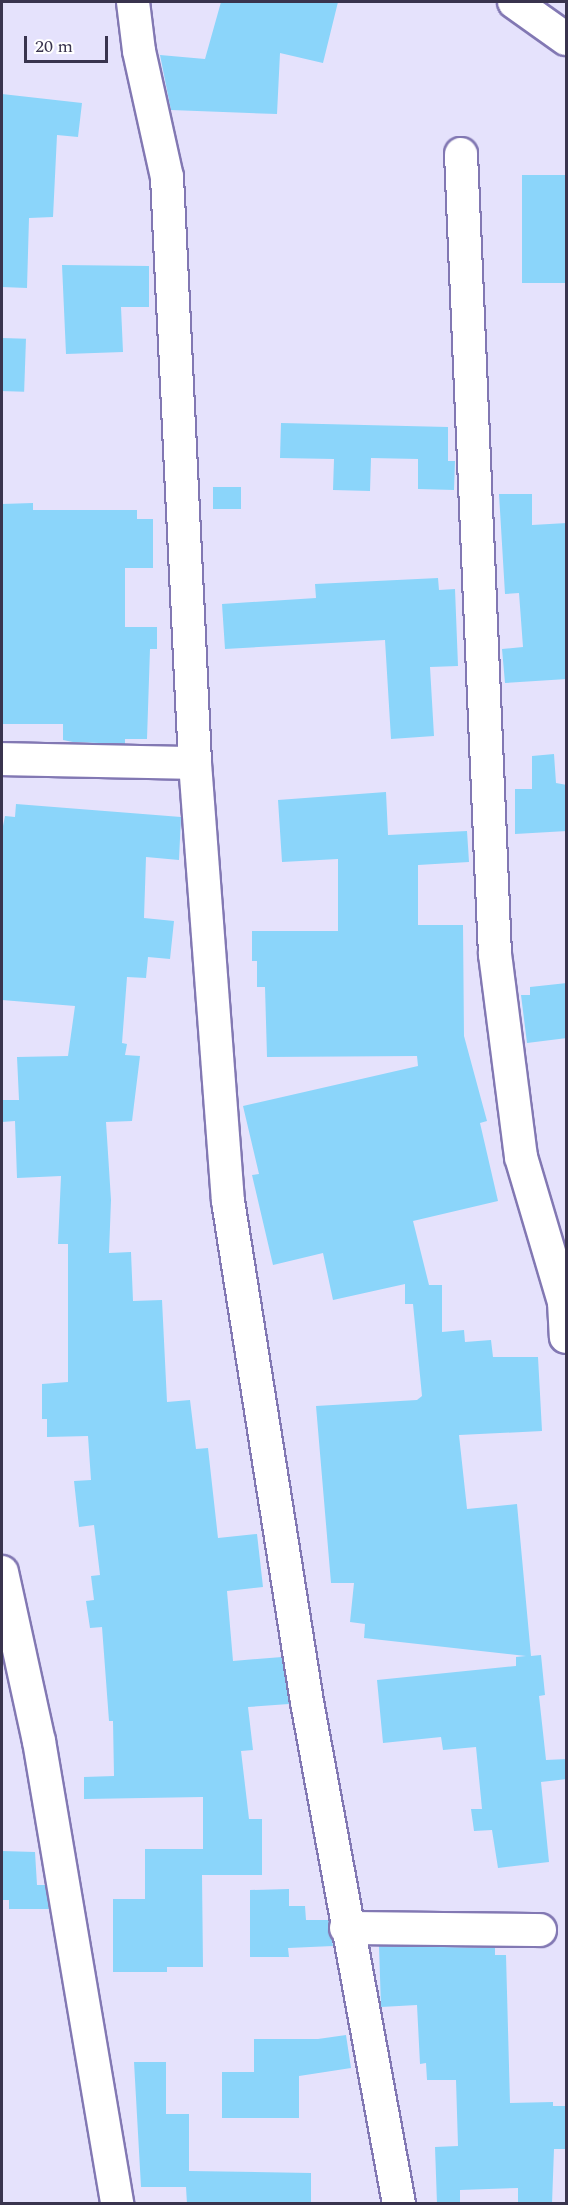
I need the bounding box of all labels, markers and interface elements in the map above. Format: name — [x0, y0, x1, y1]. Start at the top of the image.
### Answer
scale bar — [27, 24, 111, 62]
text: 20 m — [35, 33, 73, 60]

